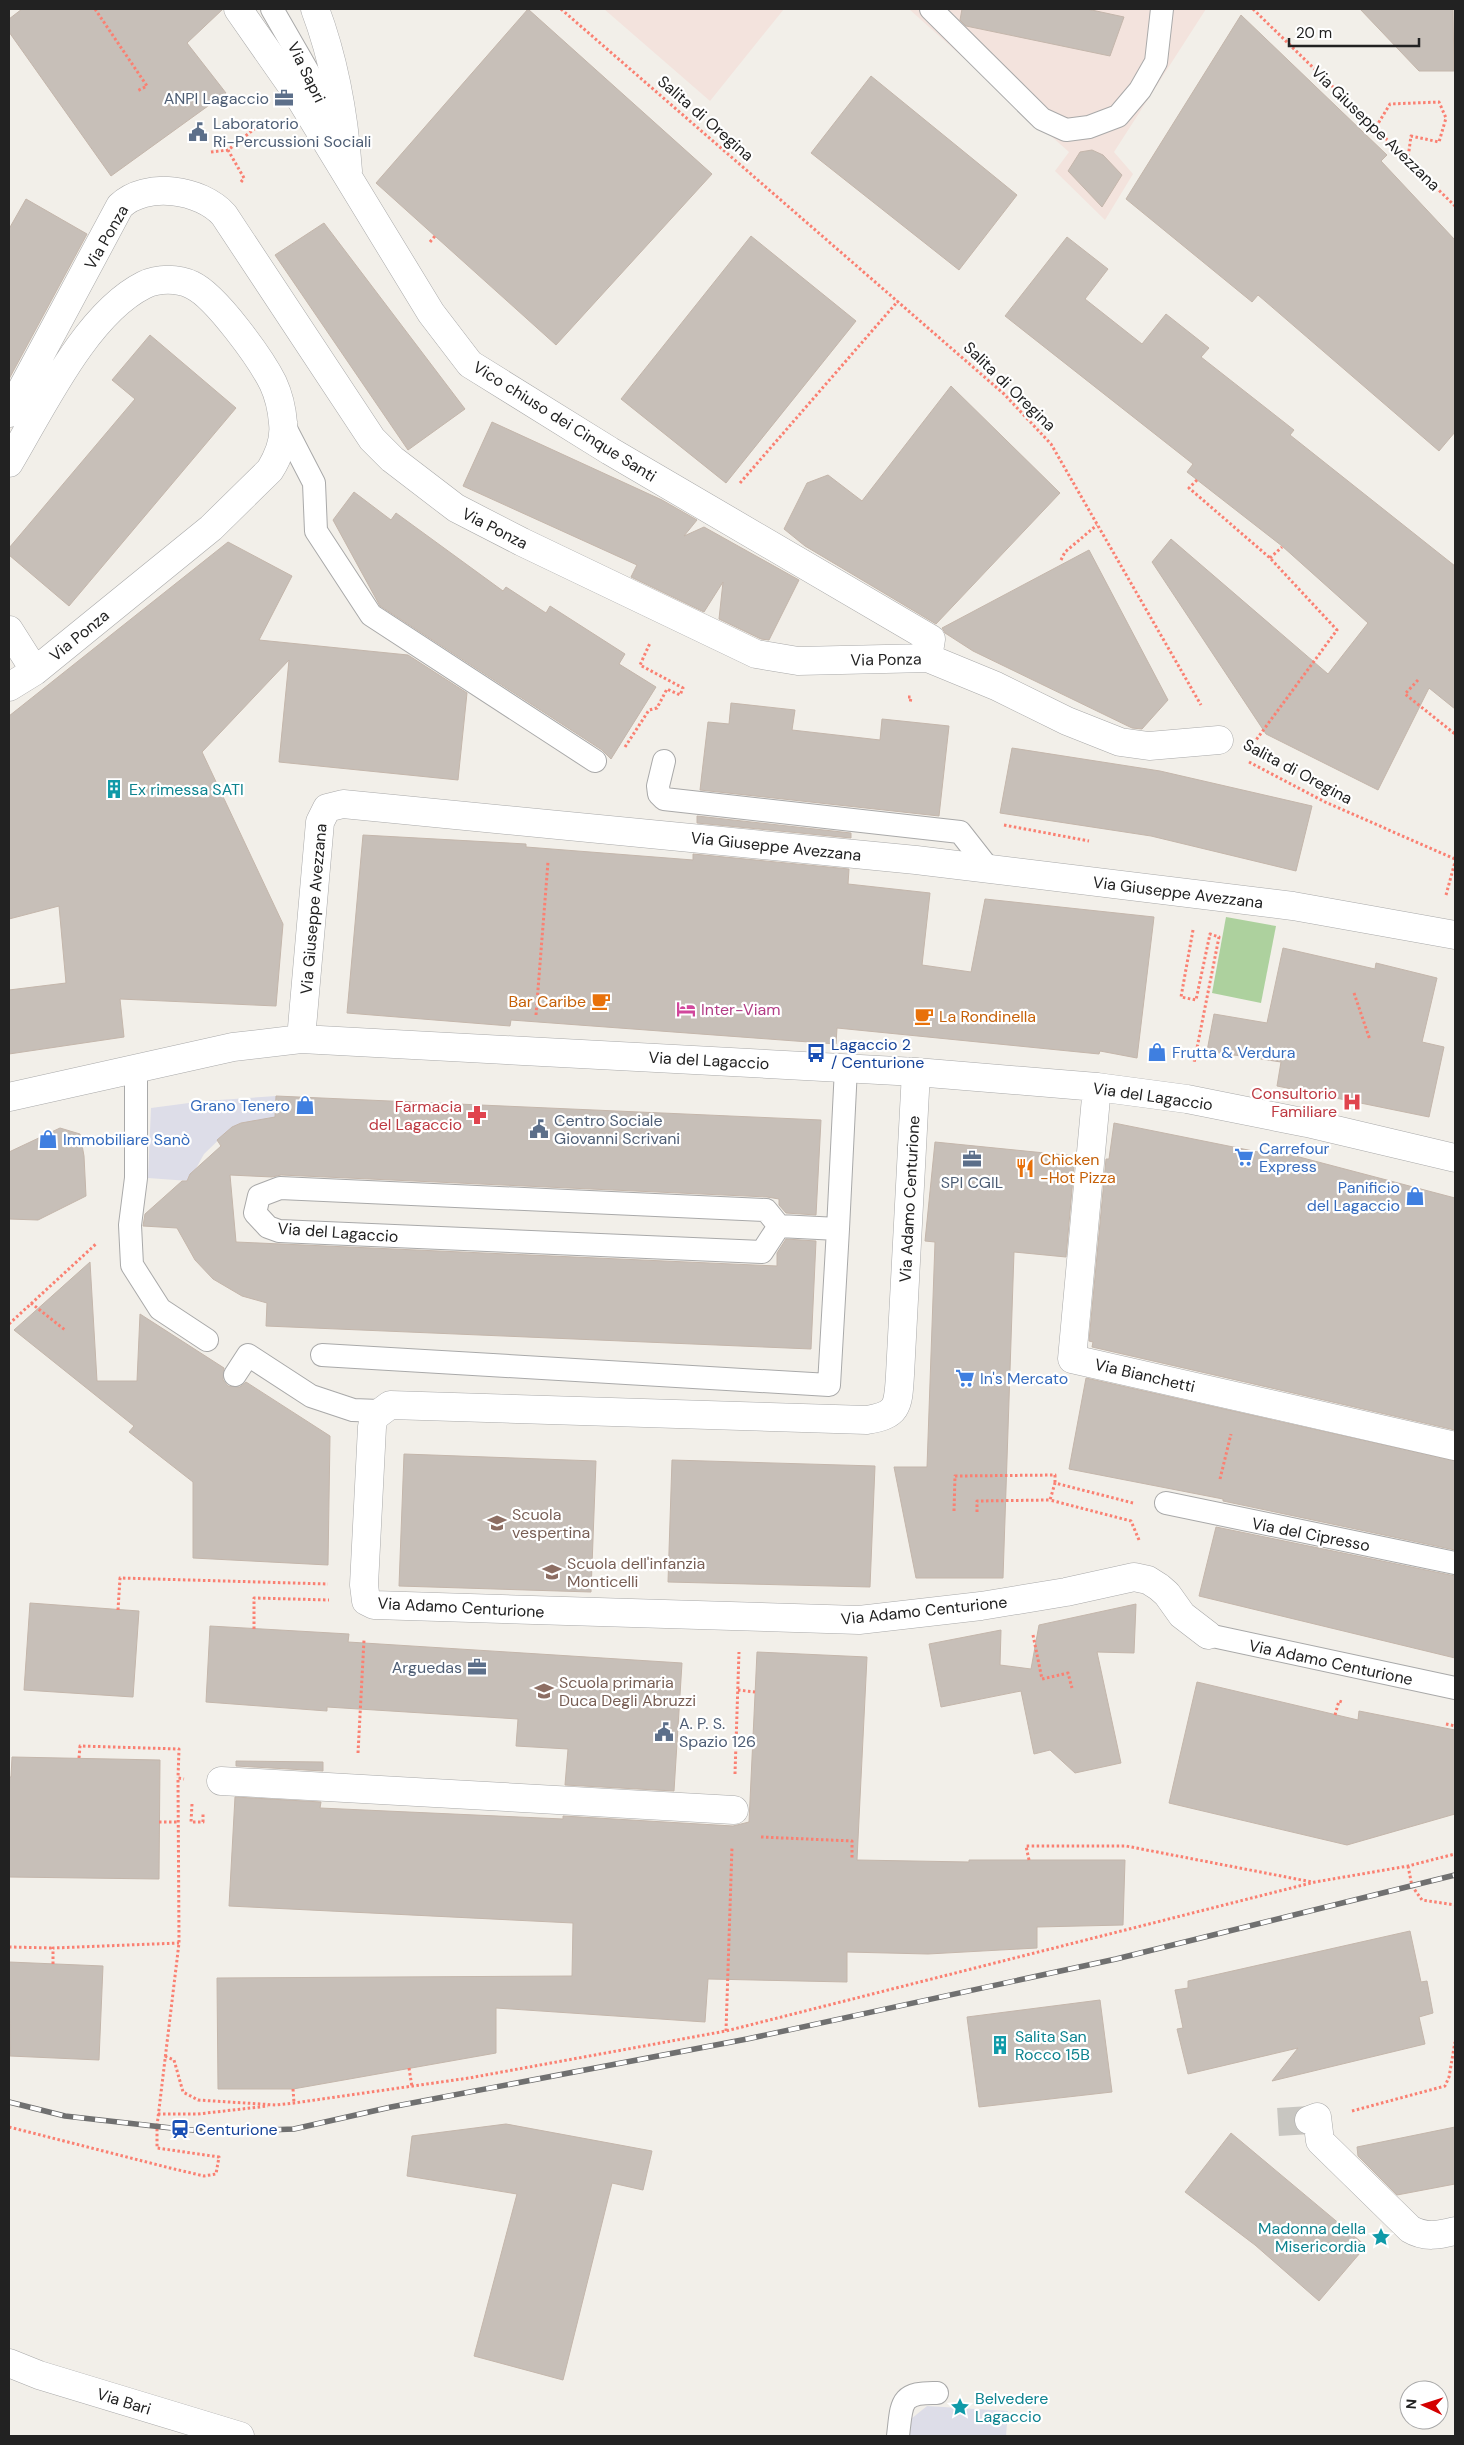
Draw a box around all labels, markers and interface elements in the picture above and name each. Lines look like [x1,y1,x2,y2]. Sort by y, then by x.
scale bar [1289,15,1419,47]
text: 20 m [1296,23,1332,43]
street label: Via Sapri [283,38,330,106]
street label: Via Giuseppe Avezzana [1307,61,1445,195]
street label: Salita di Oregina [653,71,758,166]
office icon: ANPI Lagaccio [273,87,295,109]
place label: ANPI Lagaccio [164,88,269,109]
place label: Laboratorio Ri-Percussioni Sociali [213,113,371,152]
public building icon: Laboratorio Ri-Percussioni Sociali [187,121,209,143]
street label: Via Ponza [80,201,133,273]
street label: Salita di Oregina [959,337,1060,436]
street label: Vico chiuso dei Cinque Santi [469,356,660,487]
street label: Via Ponza [458,503,531,554]
street label: Via Ponza [45,605,114,666]
street label: Via Ponza [850,648,922,671]
street label: Salita di Oregina [1240,734,1356,809]
building icon: Ex rimessa SATI [103,778,125,800]
place label: Ex rimessa SATI [129,779,244,800]
street label: Via Giuseppe Avezzana [296,823,331,995]
street label: Via Giuseppe Avezzana [690,827,862,866]
street label: Via Giuseppe Avezzana [1092,872,1264,913]
cafe icon: Bar Caribe [590,990,612,1012]
place label: Bar Caribe [508,991,586,1012]
hotel icon: Inter-Viam [675,998,697,1020]
place label: Inter-Viam [701,999,781,1020]
cafe icon: La Rondinella [913,1005,935,1027]
place label: La Rondinella [939,1006,1036,1027]
place label: Lagaccio 2 / Centurione [831,1034,924,1073]
shop icon: Frutta & Verdura [1146,1041,1168,1063]
bus stop icon: Lagaccio 2 / Centurione [805,1042,827,1064]
place label: Frutta & Verdura [1172,1042,1295,1063]
street label: Via del Lagaccio [648,1047,770,1074]
street label: Via del Lagaccio [1092,1078,1214,1115]
place label: Consultorio Familiare [1251,1083,1337,1122]
hospital icon: Consultorio Familiare [1341,1091,1363,1113]
shop icon: Grano Tenero [294,1094,316,1116]
place label: Grano Tenero [190,1095,290,1116]
place label: Farmacia del Lagaccio [369,1096,462,1135]
pharmacy icon: Farmacia del Lagaccio [466,1104,488,1126]
place label: Centro Sociale Giovanni Scrivani [554,1110,680,1149]
street label: Via Adamo Centurione [895,1115,924,1283]
public building icon: Centro Sociale Giovanni Scrivani [528,1118,550,1140]
shop icon: Immobiliare Sanò [37,1128,59,1150]
place label: Immobiliare Sanò [63,1129,190,1150]
place label: Carrefour Express [1259,1138,1330,1177]
supermarket icon: Carrefour Express [1233,1146,1255,1168]
office icon: SPI CGIL [961,1148,983,1170]
place label: Chicken -Hot Pizza [1040,1149,1116,1188]
restaurant icon: Chicken -Hot Pizza [1014,1157,1036,1179]
place label: SPI CGIL [941,1172,1003,1193]
place label: Panificio del Lagaccio [1307,1177,1400,1216]
shop icon: Panificio del Lagaccio [1404,1185,1426,1207]
street label: Via del Lagaccio [277,1218,399,1247]
street label: Via Bianchetti [1093,1354,1197,1397]
supermarket icon: In's Mercato [954,1367,976,1389]
place label: In's Mercato [980,1368,1068,1389]
place label: Scuola vespertina [512,1504,590,1543]
school or university icon: Scuola vespertina [486,1512,508,1534]
street label: Via del Cipresso [1250,1513,1372,1556]
place label: Scuola dell'infanzia Monticelli [567,1553,705,1592]
school or university icon: Scuola dell'infanzia Monticelli [541,1561,563,1583]
street label: Via Adamo Centurione [840,1591,1008,1630]
street label: Via Adamo Centurione [377,1593,545,1622]
street label: Via Adamo Centurione [1247,1635,1415,1690]
office icon: Arguedas [466,1656,488,1678]
place label: Arguedas [392,1657,462,1678]
place label: Scuola primaria Duca Degli Abruzzi [559,1672,696,1711]
school or university icon: Scuola primaria Duca Degli Abruzzi [533,1680,555,1702]
place label: A. P. S. Spazio 126 [679,1713,756,1752]
public building icon: A. P. S. Spazio 126 [653,1721,675,1743]
place label: Salita San Rocco 15B [1015,2026,1090,2065]
building icon: Salita San Rocco 15B [989,2034,1011,2056]
station icon: Centurione [169,2118,191,2140]
place label: Centurione [195,2119,278,2140]
place label: Madonna della Misericordia [1258,2218,1366,2257]
place icon: Madonna della Misericordia [1370,2226,1392,2248]
north arrow [1399,2380,1449,2430]
street label: Via Bari [94,2383,154,2420]
place label: Belvedere Lagaccio [975,2388,1048,2427]
place icon: Belvedere Lagaccio [949,2396,971,2418]
text: N [1402,2398,1420,2410]

